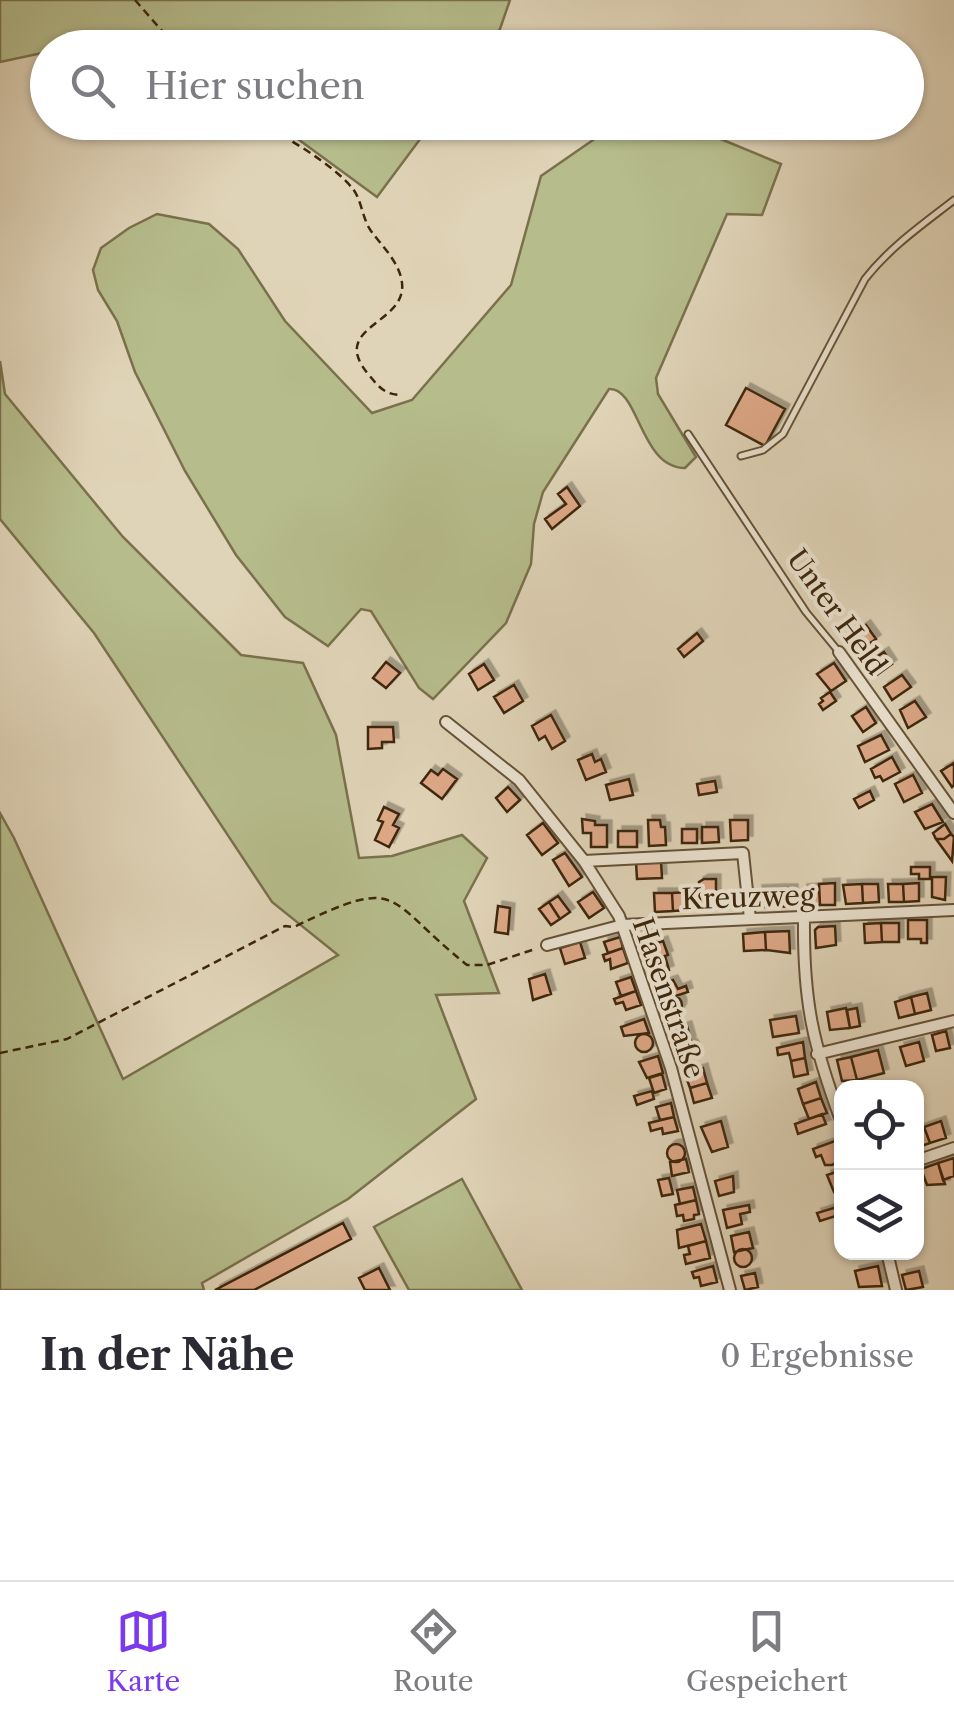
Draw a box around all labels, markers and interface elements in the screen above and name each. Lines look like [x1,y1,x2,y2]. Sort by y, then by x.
search box [30,30,924,140]
icon: search [65,58,120,113]
text: Hier suchen [145,62,365,109]
street label: Unter Held [780,543,894,681]
street label: Kreuzweg [681,878,816,916]
street label: Hasenstraße [626,913,712,1083]
map controls [834,1080,924,1260]
button: locate [834,1080,924,1170]
button: layers [834,1170,924,1260]
text: In der Nähe [40,1329,294,1381]
text: 0 Ergebnisse [720,1336,914,1375]
tab: Karte [106,1604,180,1698]
tab: Route [393,1604,473,1698]
tab: Gespeichert [686,1604,848,1698]

